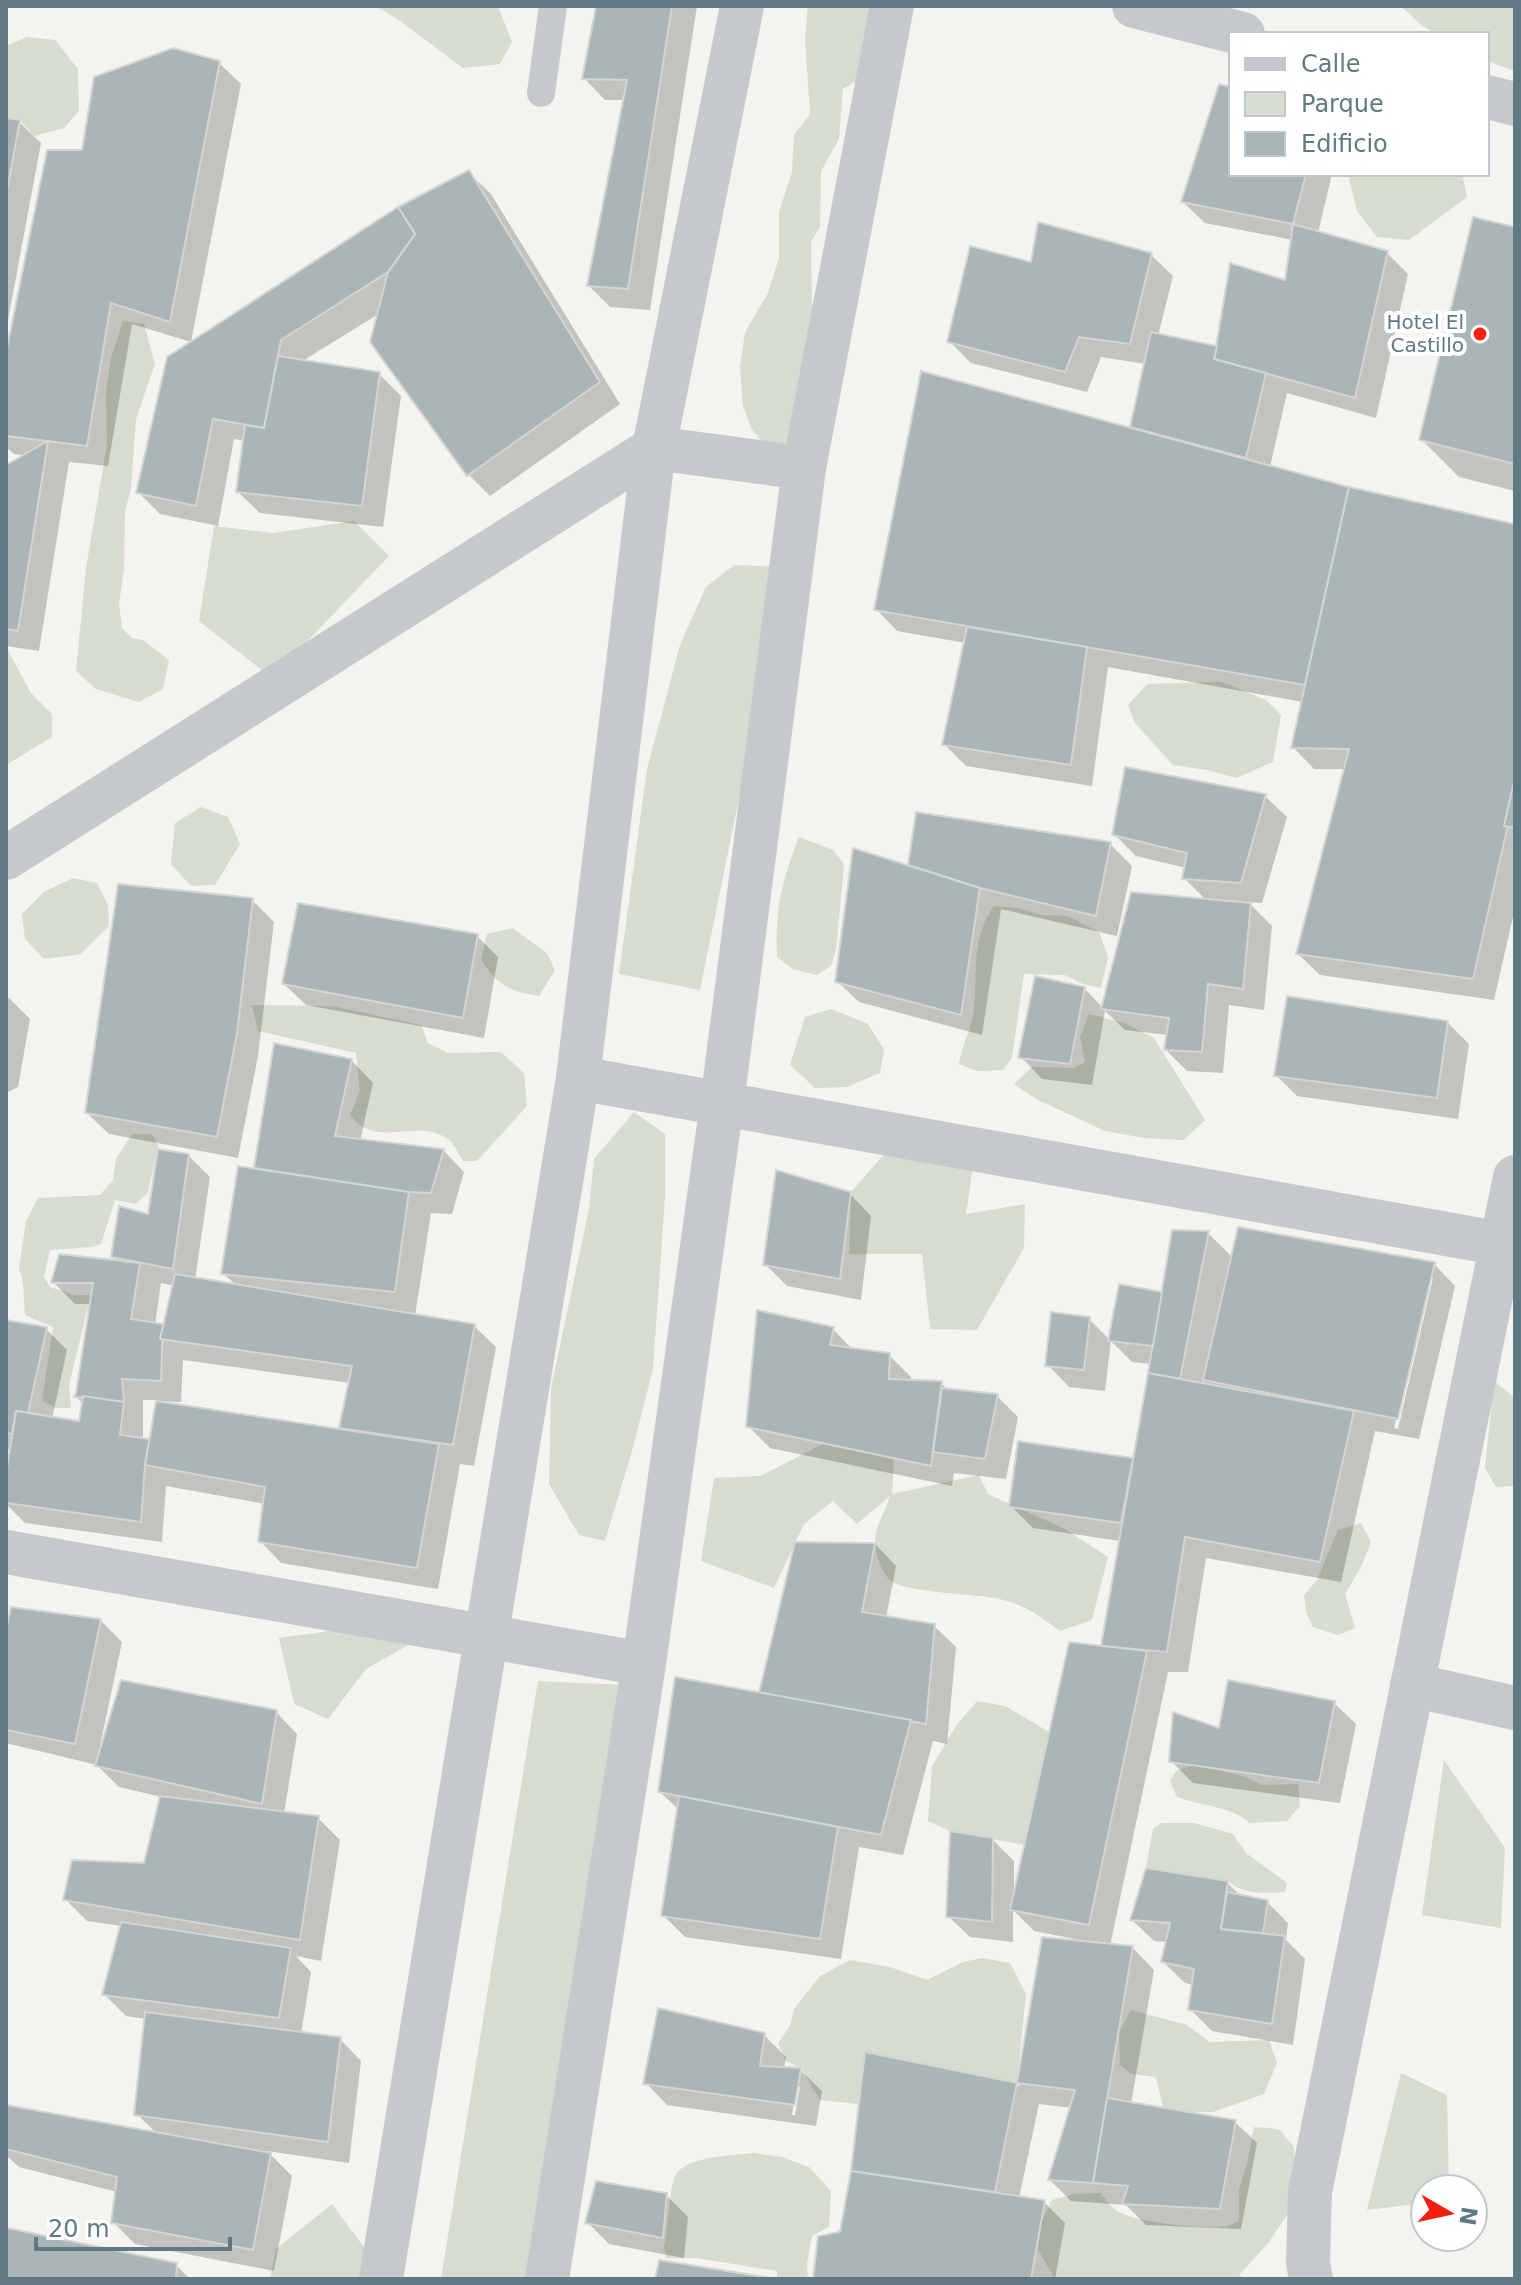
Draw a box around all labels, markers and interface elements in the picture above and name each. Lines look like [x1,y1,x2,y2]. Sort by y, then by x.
legend [1229,32,1489,176]
text: Calle [1301,50,1361,78]
text: Parque [1301,90,1384,118]
text: Edificio [1301,130,1388,158]
place label: Hotel El Castillo [1386,310,1464,357]
marker: Hotel El Castillo [1471,325,1489,343]
north arrow [1409,2173,1489,2253]
scale bar [36,2201,230,2251]
text: N [1454,2205,1482,2227]
text: 20 m [48,2215,110,2243]

